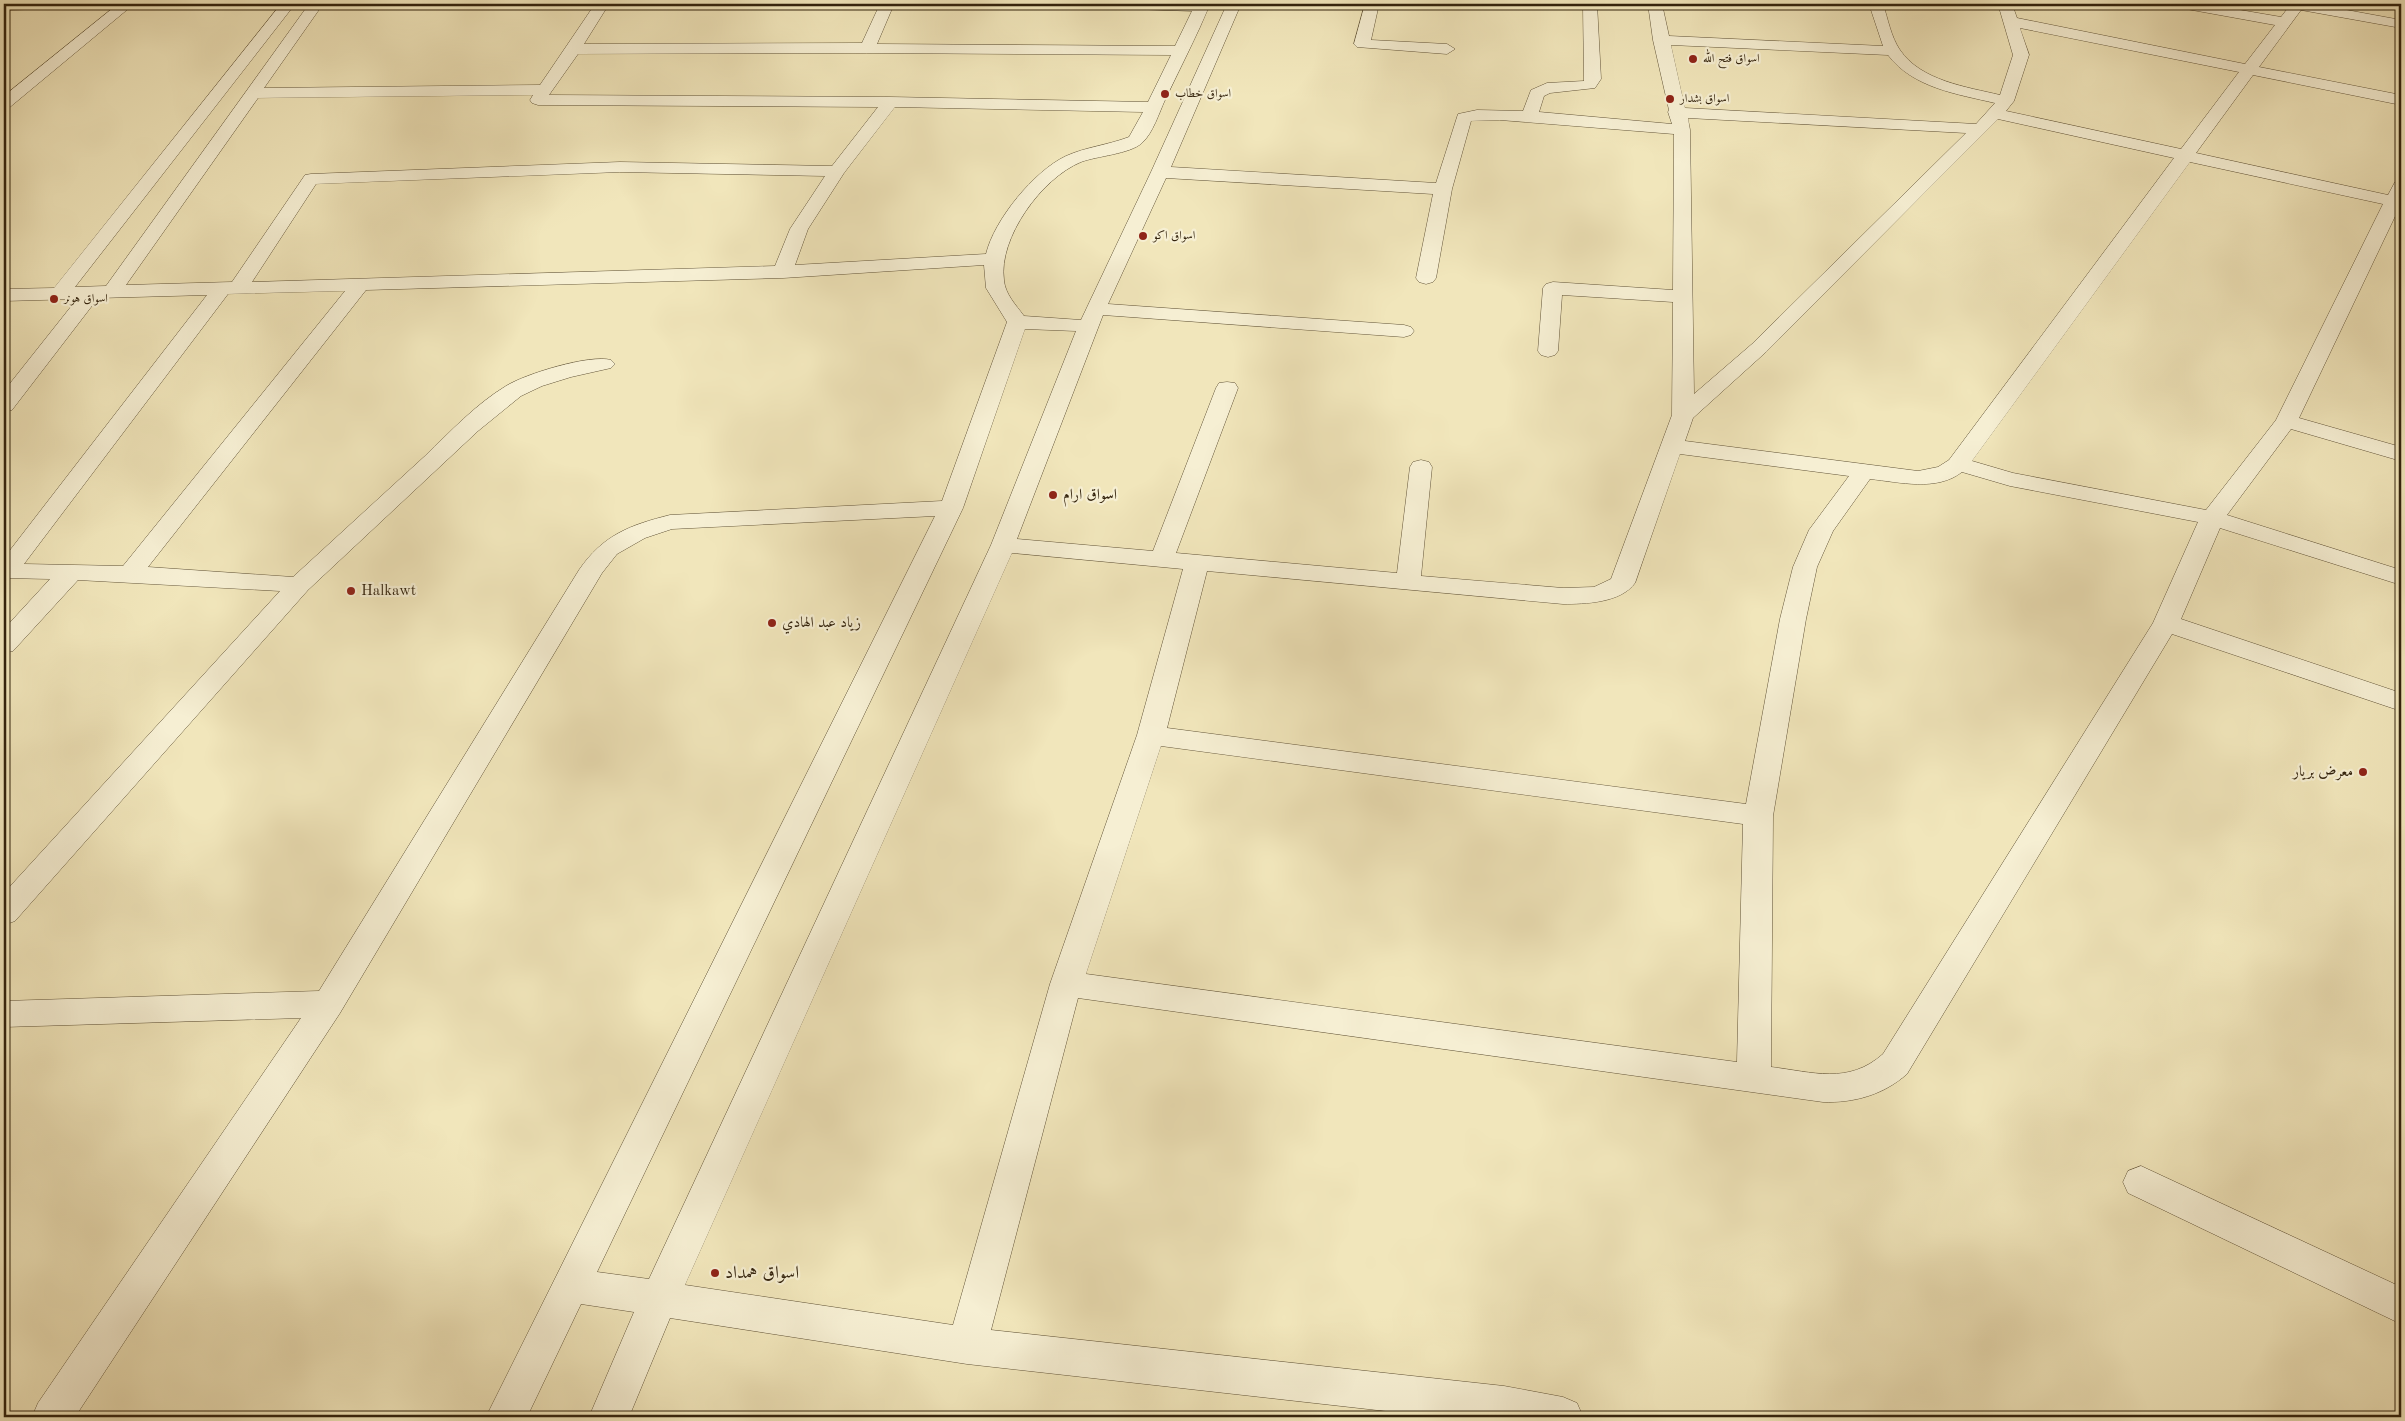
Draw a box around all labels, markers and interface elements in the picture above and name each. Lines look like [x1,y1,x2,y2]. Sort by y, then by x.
place label: اسواق فتح الله [1703,48,1760,69]
marker: اسواق فتح الله [1687,53,1699,65]
marker: اسواق خطاب [1159,88,1171,100]
place label: اسواق خطاب [1175,88,1231,101]
marker: اسواق بشدار [1664,93,1676,105]
place label: اسواق بشدار [1679,93,1730,106]
place label: اسواق اكو [1152,229,1196,243]
marker: اسواق اكو [1137,230,1149,242]
marker: اسواق هونر [48,293,60,305]
place label: اسواق هونر [62,293,108,306]
place label: اسواق ارام [1063,488,1117,507]
marker: اسواق ارام [1047,489,1059,501]
place label: Halkawt [361,584,416,599]
marker: Halkawt [345,585,357,597]
place label: زياد عبد الهادي [782,616,861,634]
marker: زياد عبد الهادي [766,617,778,629]
place label: معرض بريار [2291,765,2353,781]
marker: معرض بريار [2357,766,2369,778]
place label: اسواق همداد [725,1264,799,1283]
marker: اسواق همداد [709,1267,721,1279]

